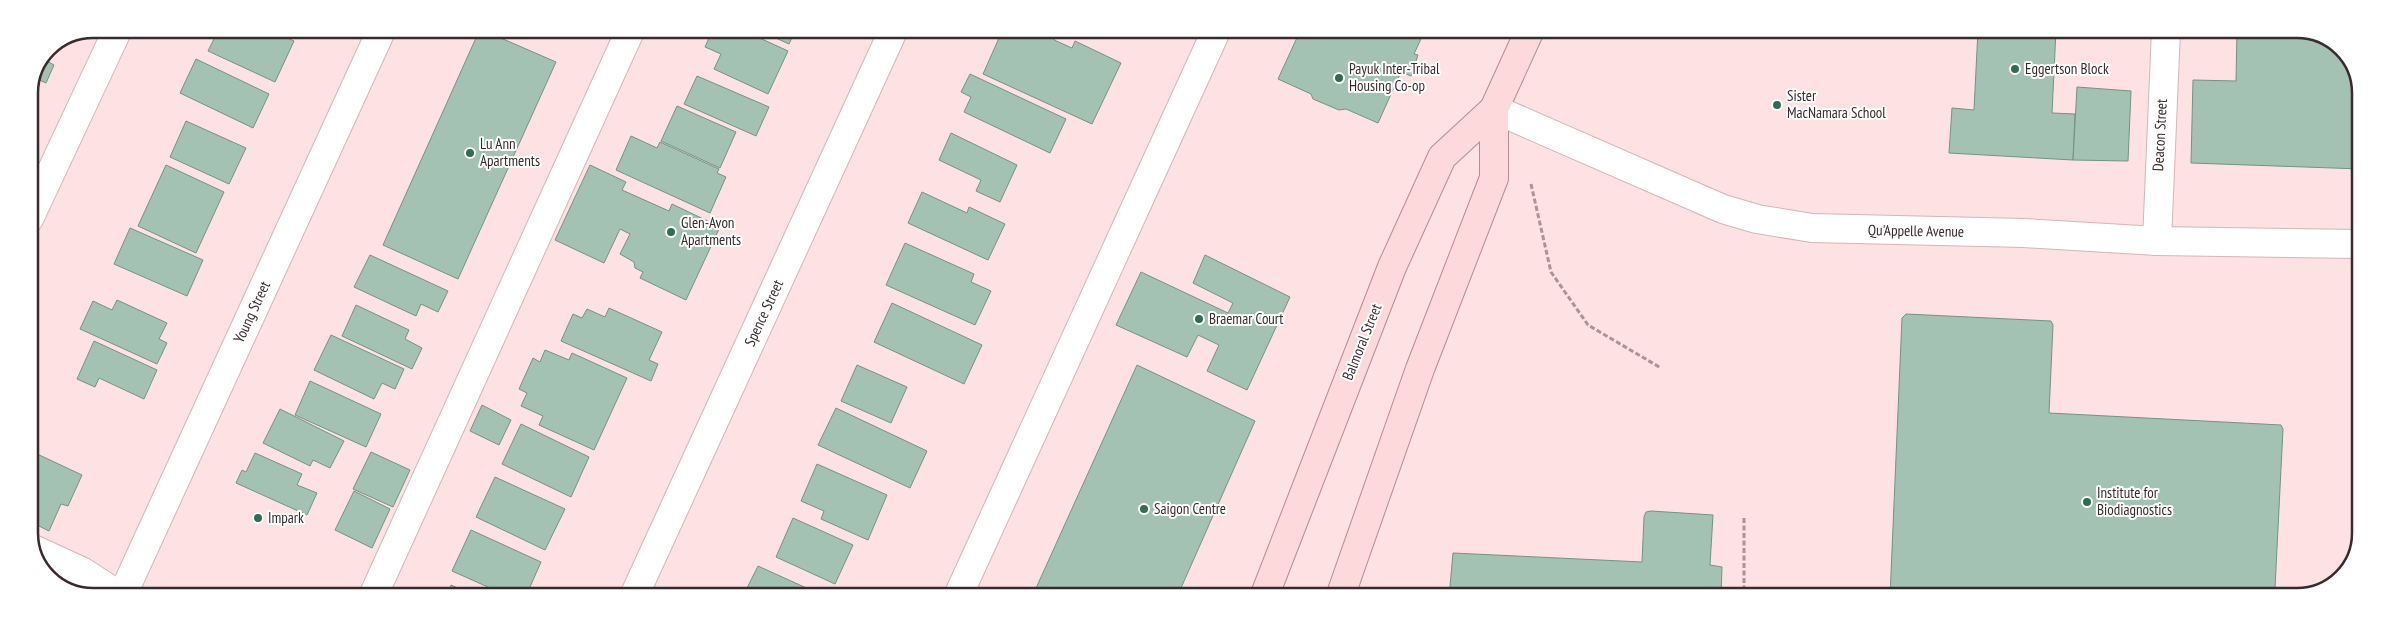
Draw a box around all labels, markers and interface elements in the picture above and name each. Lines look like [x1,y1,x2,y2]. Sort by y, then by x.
place label: Payuk Inter-Tribal Housing Co-op [1349,59,1440,95]
place label: Eggertson Block [2025,59,2109,78]
marker: Eggertson Block [2009,63,2021,75]
marker: Payuk Inter-Tribal Housing Co-op [1333,72,1345,84]
place label: Sister MacNamara School [1787,86,1886,122]
street label: Deacon Street [2148,98,2171,172]
marker: Sister MacNamara School [1771,99,1783,111]
place label: Lu Ann Apartments [480,134,540,170]
marker: Lu Ann Apartments [464,147,476,159]
place label: Glen-Avon Apartments [681,213,741,249]
street label: Qu'Appelle Avenue [1868,220,1964,241]
marker: Glen-Avon Apartments [665,226,677,238]
street label: Spence Street [740,276,787,349]
street label: Young Street [229,278,274,346]
street label: Balmoral Street [1338,301,1385,383]
place label: Braemar Court [1209,309,1283,328]
marker: Braemar Court [1193,313,1205,325]
place label: Institute for Biodiagnostics [2097,483,2172,519]
marker: Institute for Biodiagnostics [2081,496,2093,508]
place label: Saigon Centre [1154,499,1226,518]
marker: Saigon Centre [1138,503,1150,515]
place label: Impark [268,508,304,527]
marker: Impark [252,512,264,524]

